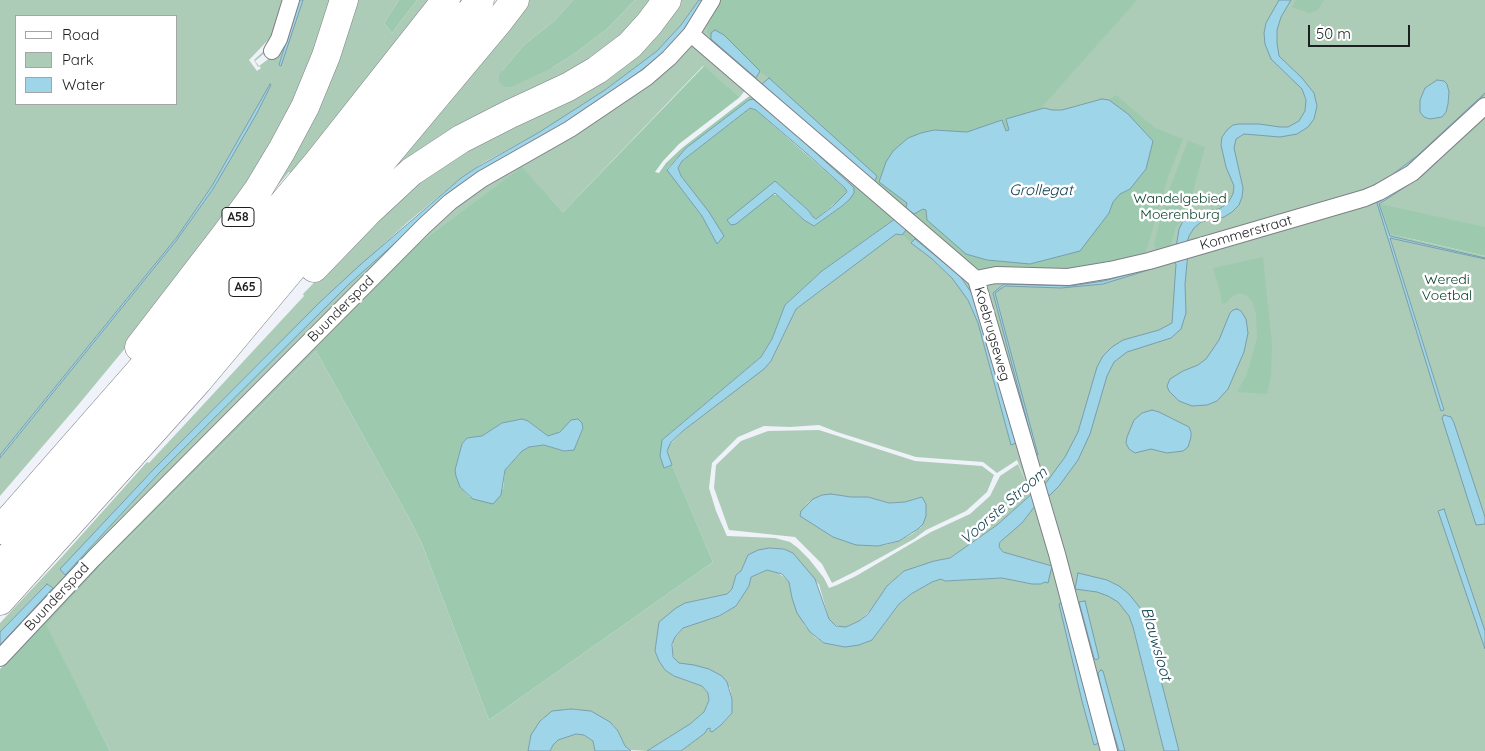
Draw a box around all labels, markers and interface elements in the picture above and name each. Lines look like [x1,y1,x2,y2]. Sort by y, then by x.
legend [15,15,178,105]
scale bar [1310,15,1412,47]
text: 50 m [1316,24,1351,43]
text: Road [62,25,99,44]
text: Park [62,50,94,69]
text: Water [62,75,105,94]
water label: Grollegat [1009,181,1073,199]
park label: Wandelgebied Moerenburg [1133,191,1227,223]
road number: A58 [222,208,254,226]
street label: Kommerstraat [1198,212,1294,254]
street label: Buunderspad [304,272,378,346]
park label: Weredi Voetbal [1422,272,1472,304]
road number: A65 [229,278,261,296]
street label: Koebrugseweg [971,285,1013,383]
water label: Voorste Stroom [957,463,1051,549]
street label: Buunderspad [21,559,93,635]
water label: Blauwsloot [1137,605,1175,683]

